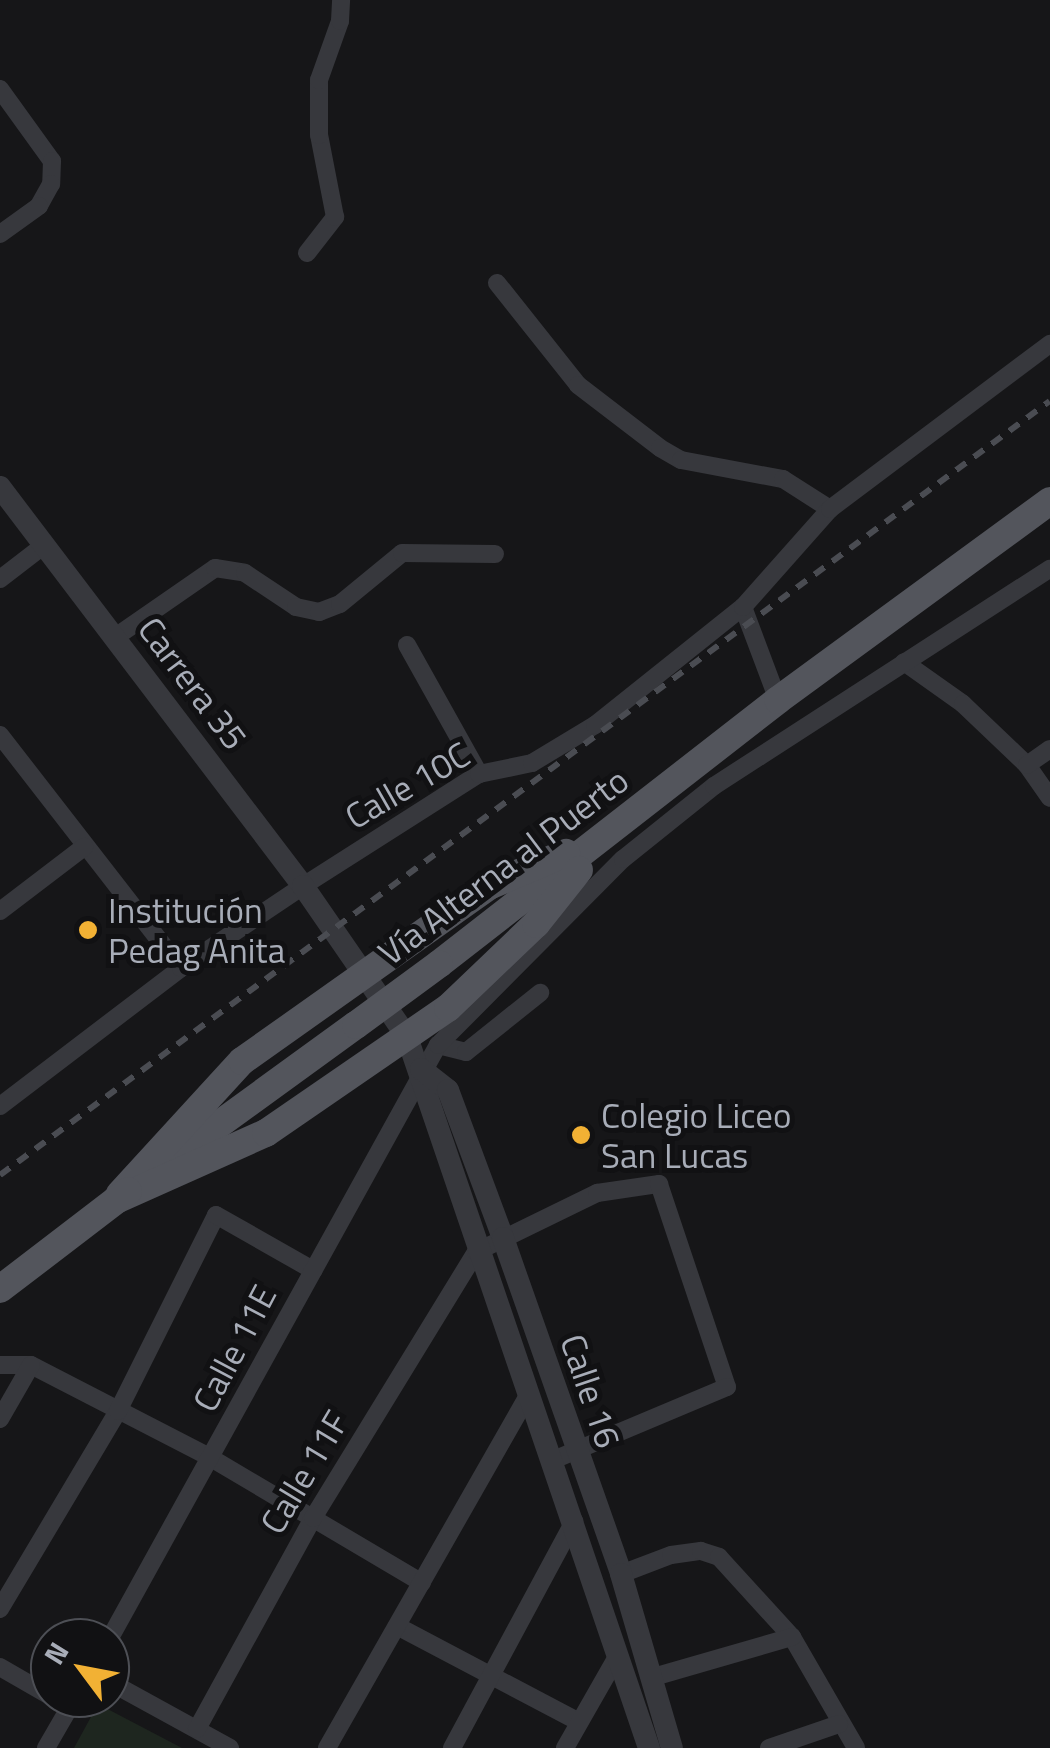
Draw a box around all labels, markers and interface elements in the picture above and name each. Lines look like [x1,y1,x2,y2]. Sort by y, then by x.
street label: Carrera 35 [130,609,256,757]
street label: Calle 10C [337,733,477,837]
street label: Vía Alterna al Puerto [370,758,636,974]
place label: Institución Pedag Anita [108,889,285,971]
marker: Institución Pedag Anita [77,919,99,941]
place label: Colegio Liceo San Lucas [601,1094,791,1176]
marker: Colegio Liceo San Lucas [570,1124,592,1146]
street label: Calle 11E [183,1278,285,1418]
street label: Calle 16 [552,1329,630,1453]
street label: Calle 11F [251,1403,357,1541]
north arrow [30,1618,130,1718]
text: N [32,1633,79,1673]

